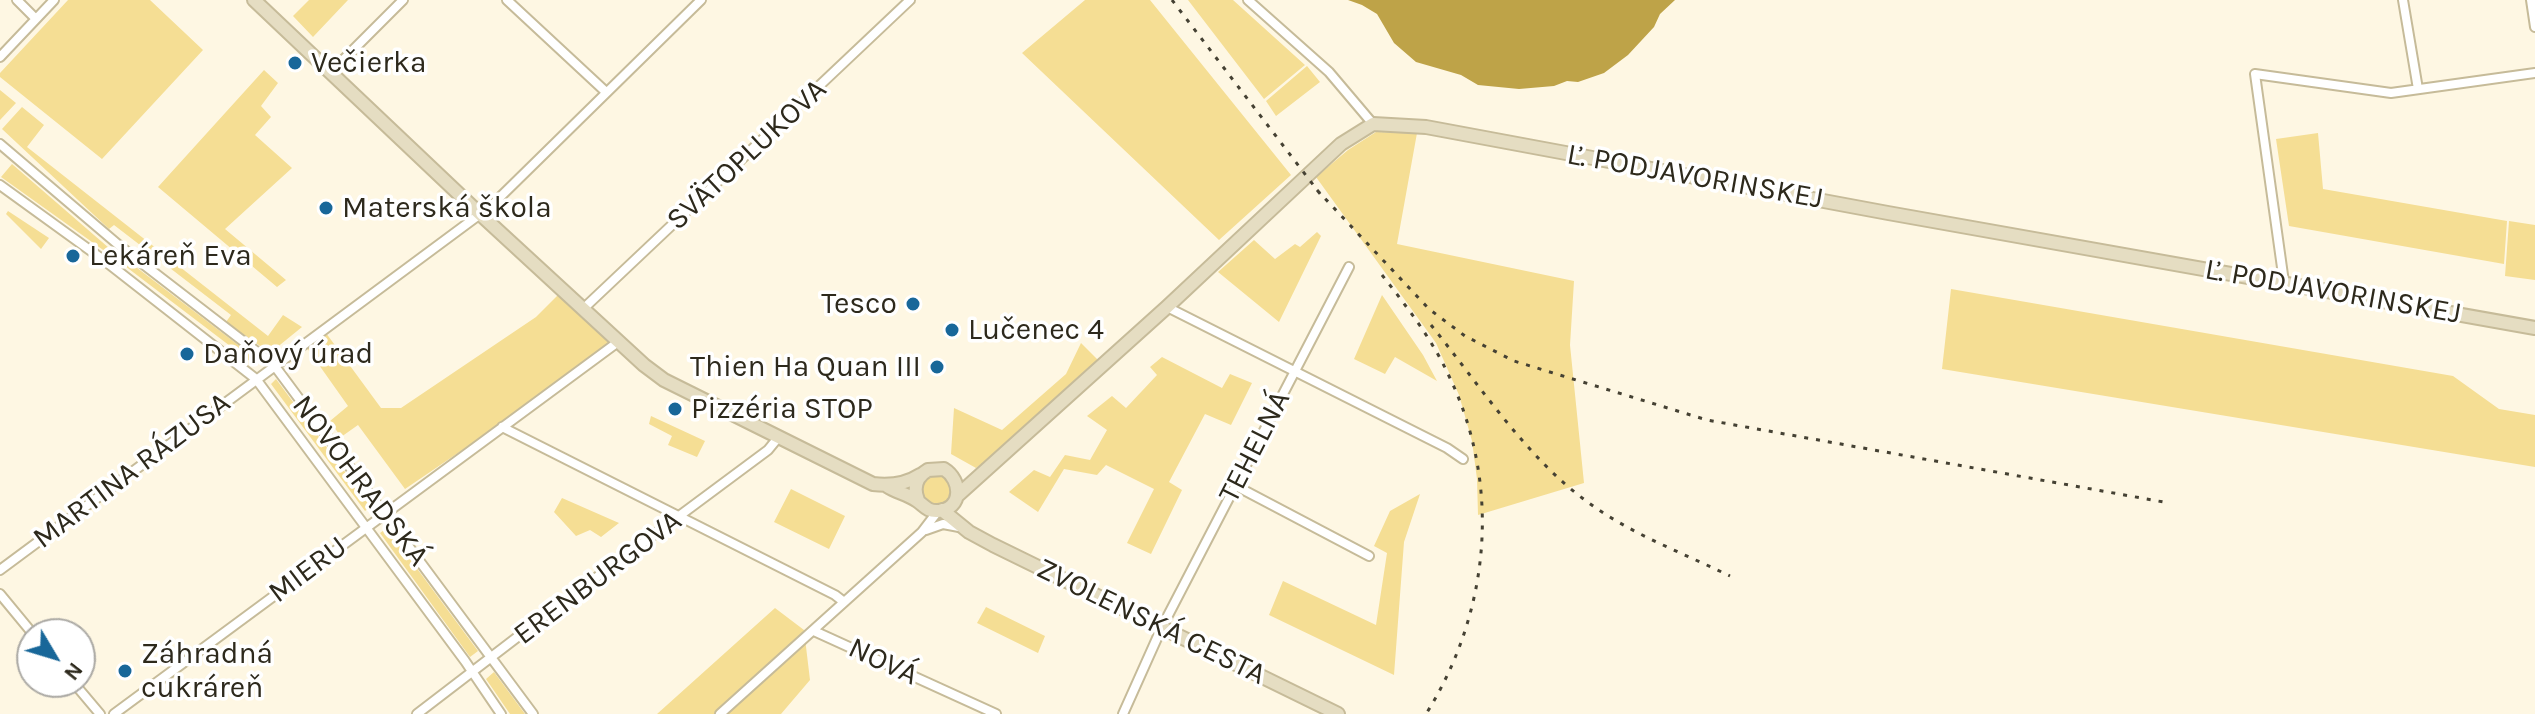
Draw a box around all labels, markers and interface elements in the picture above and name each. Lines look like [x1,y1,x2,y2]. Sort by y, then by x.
place label: Večierka [311,45,426,81]
marker: Večierka [286,54,304,72]
street label: SVÄTOPLUKOVA [660,72,834,238]
street label: Ľ. PODJAVORINSKEJ [1564,137,1826,217]
place label: Materská škola [342,190,552,226]
marker: Materská škola [317,199,335,217]
place label: Lekáreň Eva [89,238,252,274]
marker: Lekáreň Eva [64,247,82,265]
street label: Ľ. PODJAVORINSKEJ [2202,252,2464,332]
place label: Tesco [821,286,897,322]
marker: Tesco [904,295,922,313]
place label: Lučenec 4 [968,312,1104,348]
marker: Lučenec 4 [943,321,961,339]
place label: Daňový úrad [203,336,373,372]
marker: Daňový úrad [178,345,196,363]
place label: Thien Ha Quan III [690,349,921,385]
marker: Thien Ha Quan III [928,358,946,376]
street label: MARTINA RÁZUSA [26,385,238,557]
street label: TEHELNÁ [1212,385,1298,509]
street label: NOVOHRADSKÁ [284,388,436,574]
place label: Pizzéria STOP [691,391,873,427]
marker: Pizzéria STOP [666,400,684,418]
street label: ERENBURGOVA [507,503,689,653]
street label: MIERU [262,529,354,611]
street label: ZVOLENSKÁ CESTA [1031,551,1271,693]
north arrow [16,618,96,698]
street label: NOVÁ [842,630,924,694]
place label: Záhradná cukráreň [141,636,273,706]
text: N [58,657,88,686]
marker: Záhradná cukráreň [116,662,134,680]

